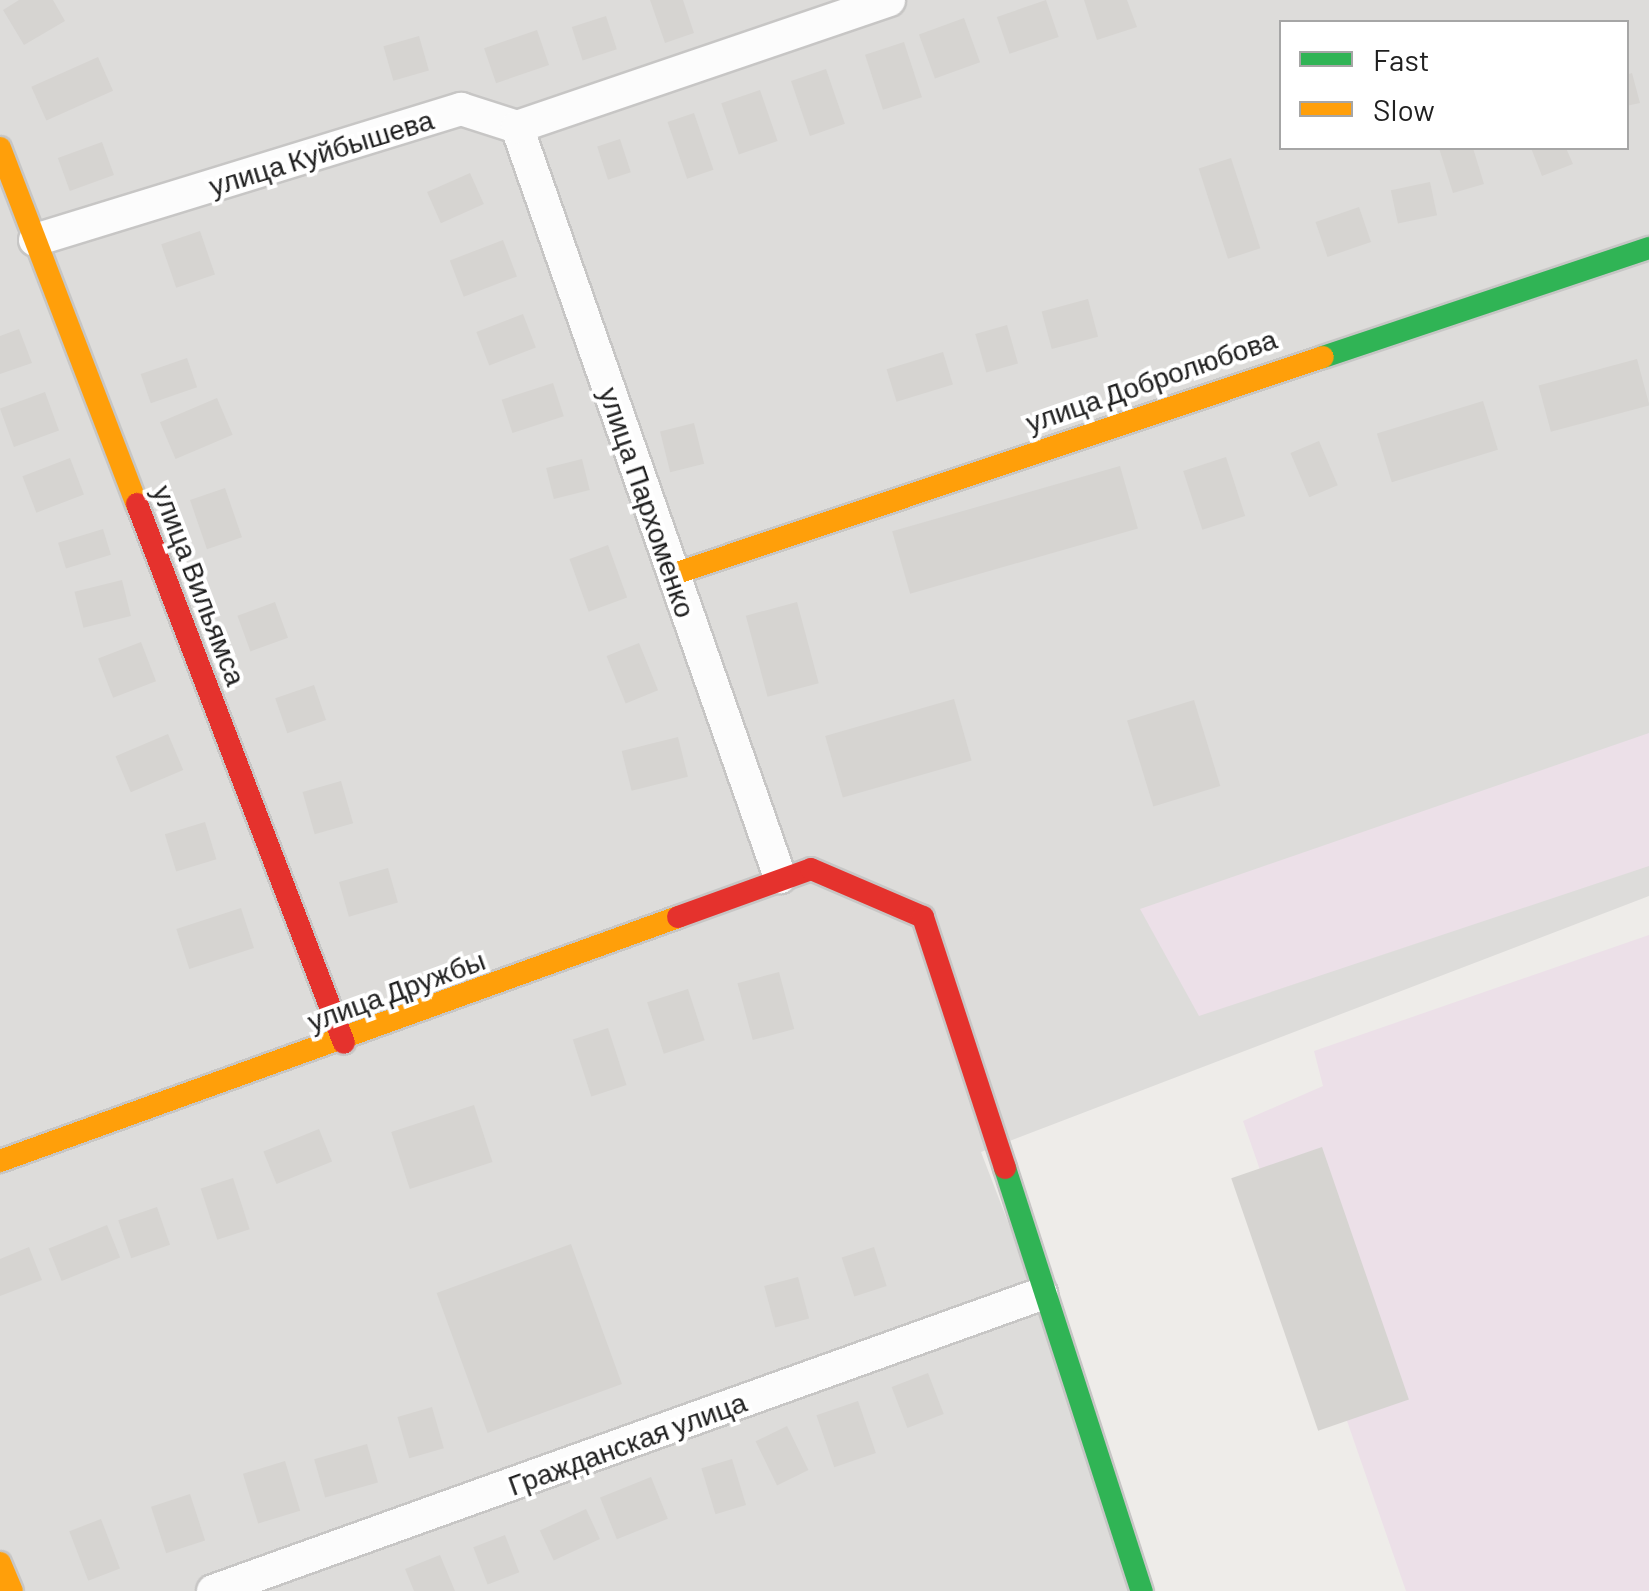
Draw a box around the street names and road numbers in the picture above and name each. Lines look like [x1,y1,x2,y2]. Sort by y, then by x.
street label: улица Куйбышева [205,102,437,202]
street label: улица Добролюбова [1021,321,1281,439]
street label: улица Пархоменко [593,382,703,622]
street label: улица Вильямса [146,480,254,690]
street label: улица Дружбы [303,942,489,1038]
street label: Гражданская улица [503,1384,751,1502]

